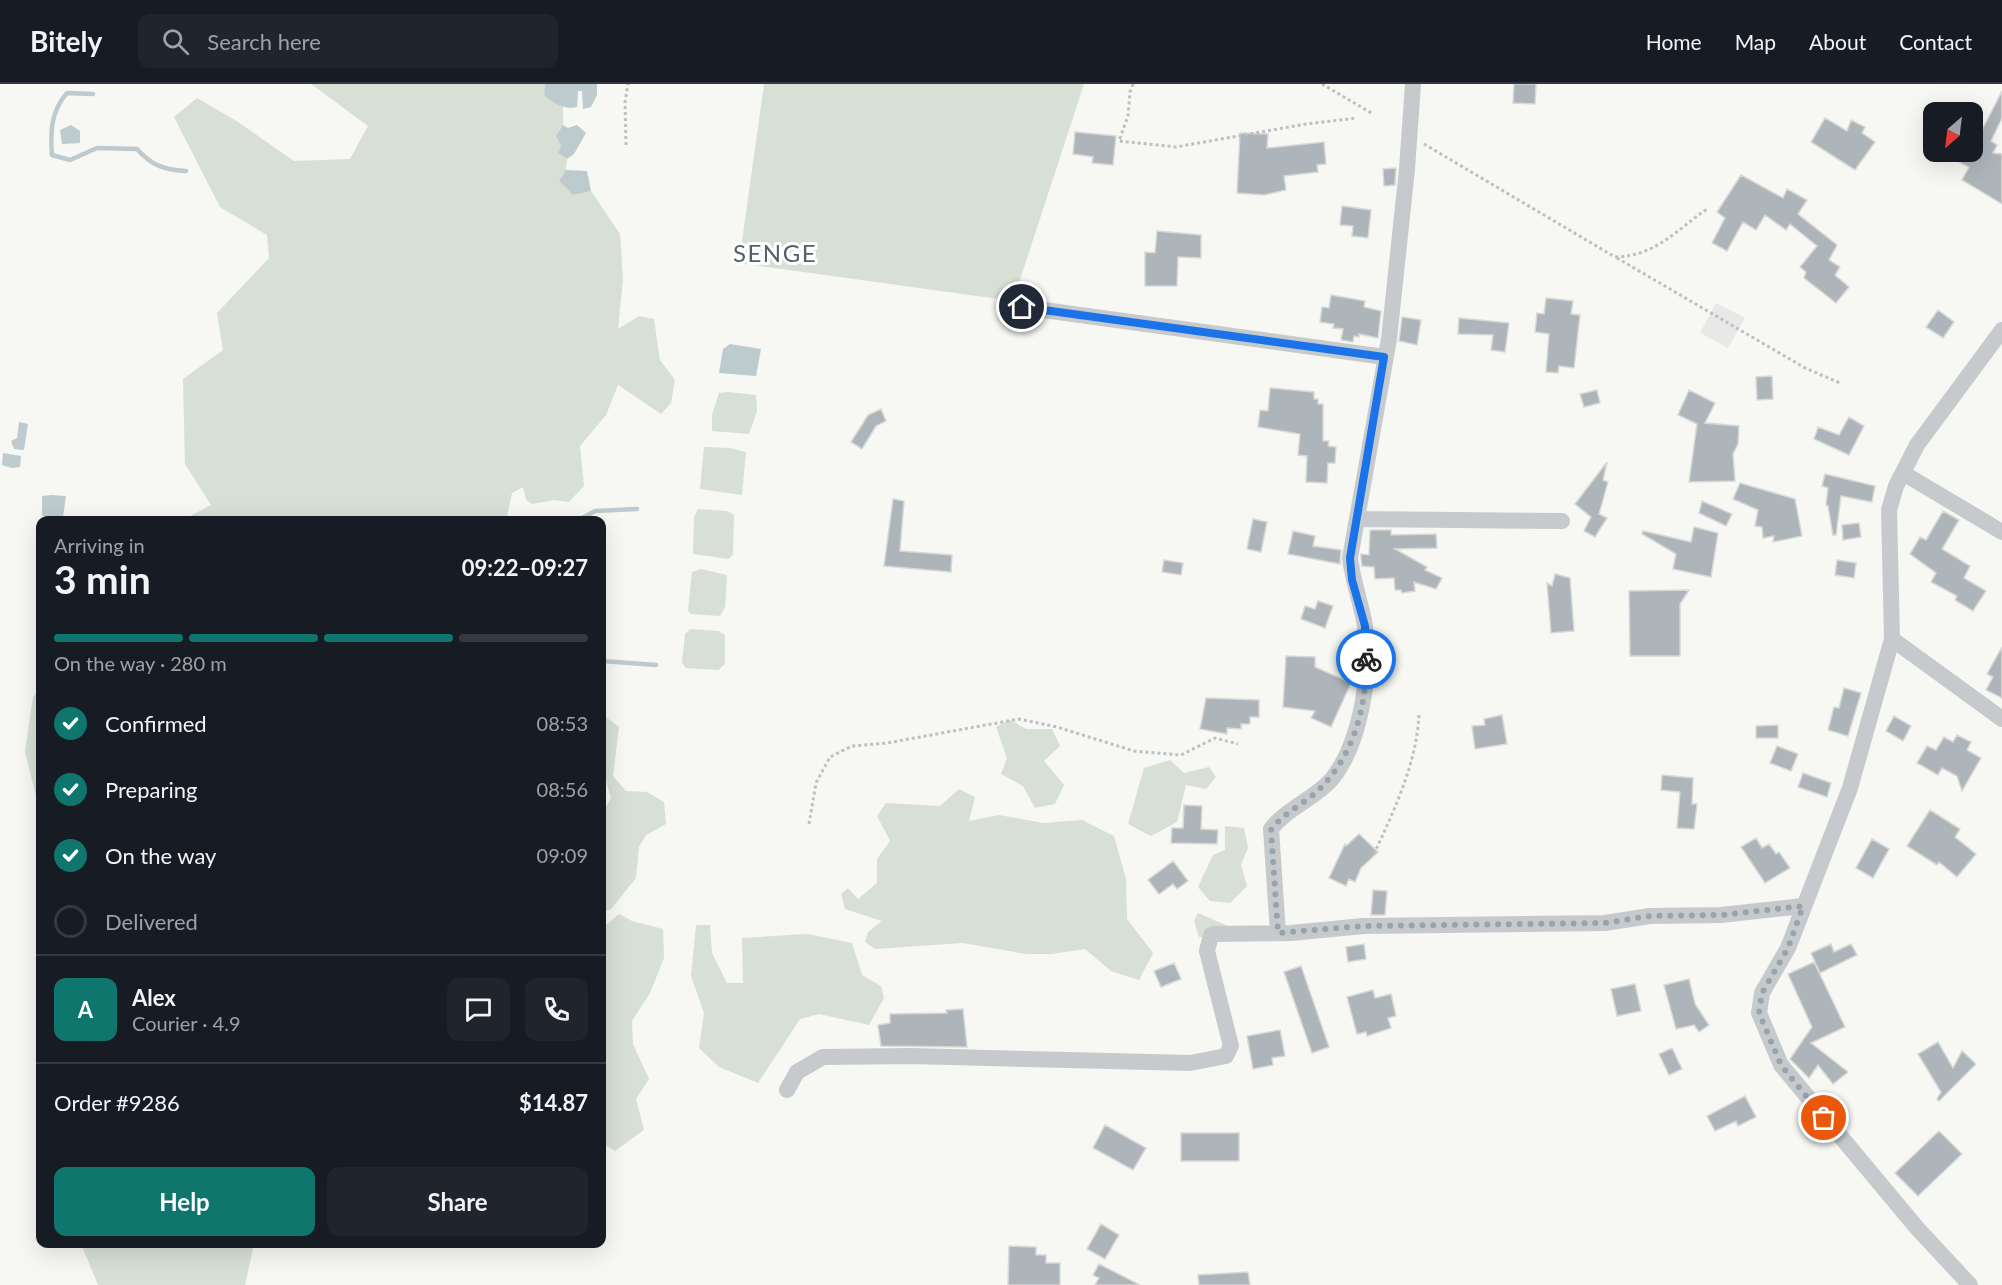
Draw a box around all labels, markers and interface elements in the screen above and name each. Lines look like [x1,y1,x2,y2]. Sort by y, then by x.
search box [138,14,558,68]
text: Bitely [30,24,102,58]
icon: search [159,25,192,58]
text: Search here [207,28,321,55]
text: Home [1646,29,1702,54]
text: Map [1735,29,1776,54]
text: About [1809,29,1866,54]
text: Contact [1899,29,1972,54]
north arrow [1923,102,1983,162]
map controls [1923,102,1983,162]
district label: SENGE [733,238,817,267]
pin [996,281,1047,332]
icon: home [1005,290,1038,323]
text: Arriving in [54,533,145,557]
text: 09:22–09:27 [462,554,588,581]
text: 3 min [54,556,151,602]
courier [1336,629,1396,689]
icon: bike [1350,643,1383,676]
text: On the way · 280 m [54,651,227,675]
icon: check [54,707,87,740]
text: Confirmed [105,710,207,737]
text: 08:53 [537,711,588,735]
icon: check [54,773,87,806]
text: Preparing [105,776,197,803]
text: 08:56 [537,777,588,801]
icon: check [54,839,87,872]
text: On the way [105,842,216,869]
text: 09:09 [537,843,588,867]
text: Delivered [105,908,198,935]
button: chat [447,978,510,1041]
button: phone [525,978,588,1041]
text: Alex [132,984,176,1011]
text: A [78,996,93,1023]
text: Courier · 4.9 [132,1011,241,1035]
text: Order #9286 [54,1089,180,1116]
text: $14.87 [519,1089,588,1116]
pin [1798,1092,1849,1143]
icon: bag [1807,1101,1840,1134]
button: Help [54,1167,315,1236]
button: Share [327,1167,588,1236]

